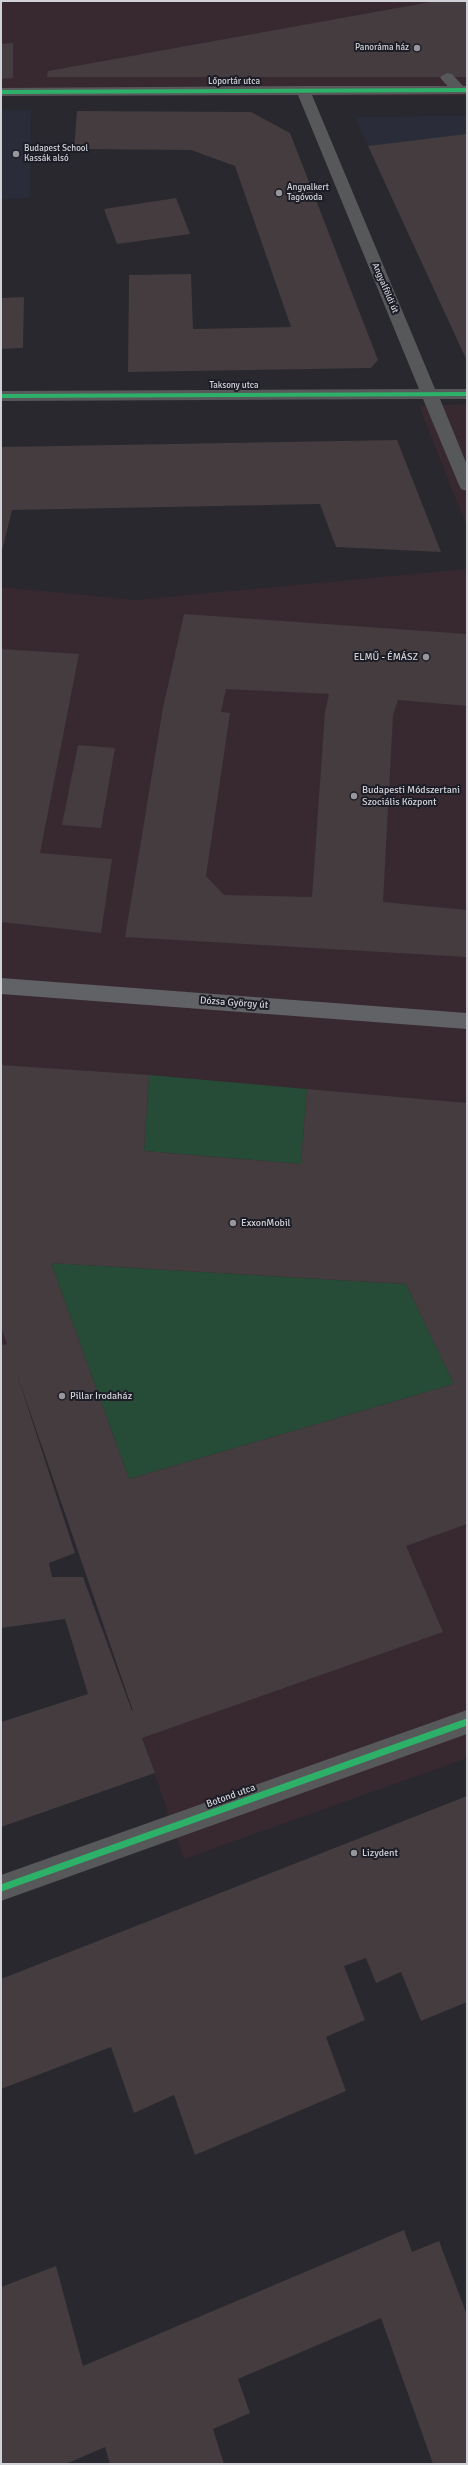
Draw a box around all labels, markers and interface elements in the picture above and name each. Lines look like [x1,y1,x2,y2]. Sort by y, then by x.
place label: Panoráma ház [355,43,409,53]
marker: Panoráma ház [412,43,422,53]
street label: Lőportár utca [208,77,260,87]
place label: Budapest School Kassák alsó [24,144,88,165]
marker: Budapest School Kassák alsó [11,149,21,159]
place label: Angyalkert Tagóvoda [287,183,329,204]
marker: Angyalkert Tagóvoda [274,188,284,198]
street label: Angyalföldi út [370,261,400,315]
street label: Taksony utca [209,381,259,391]
place label: ELMŰ - ÉMÁSZ [354,651,418,663]
marker: ELMŰ - ÉMÁSZ [421,652,431,662]
place label: Budapesti Módszertani Szociális Központ [362,784,460,808]
marker: Budapesti Módszertani Szociális Központ [349,791,359,801]
street label: Dózsa György út [199,995,269,1011]
place label: ExxonMobil [241,1217,291,1229]
marker: ExxonMobil [228,1218,238,1228]
place label: Pillar Irodaház [70,1390,132,1402]
marker: Pillar Irodaház [57,1391,67,1401]
street label: Botond utca [205,1782,257,1810]
place label: Lizydent [362,1847,398,1859]
marker: Lizydent [349,1848,359,1858]

